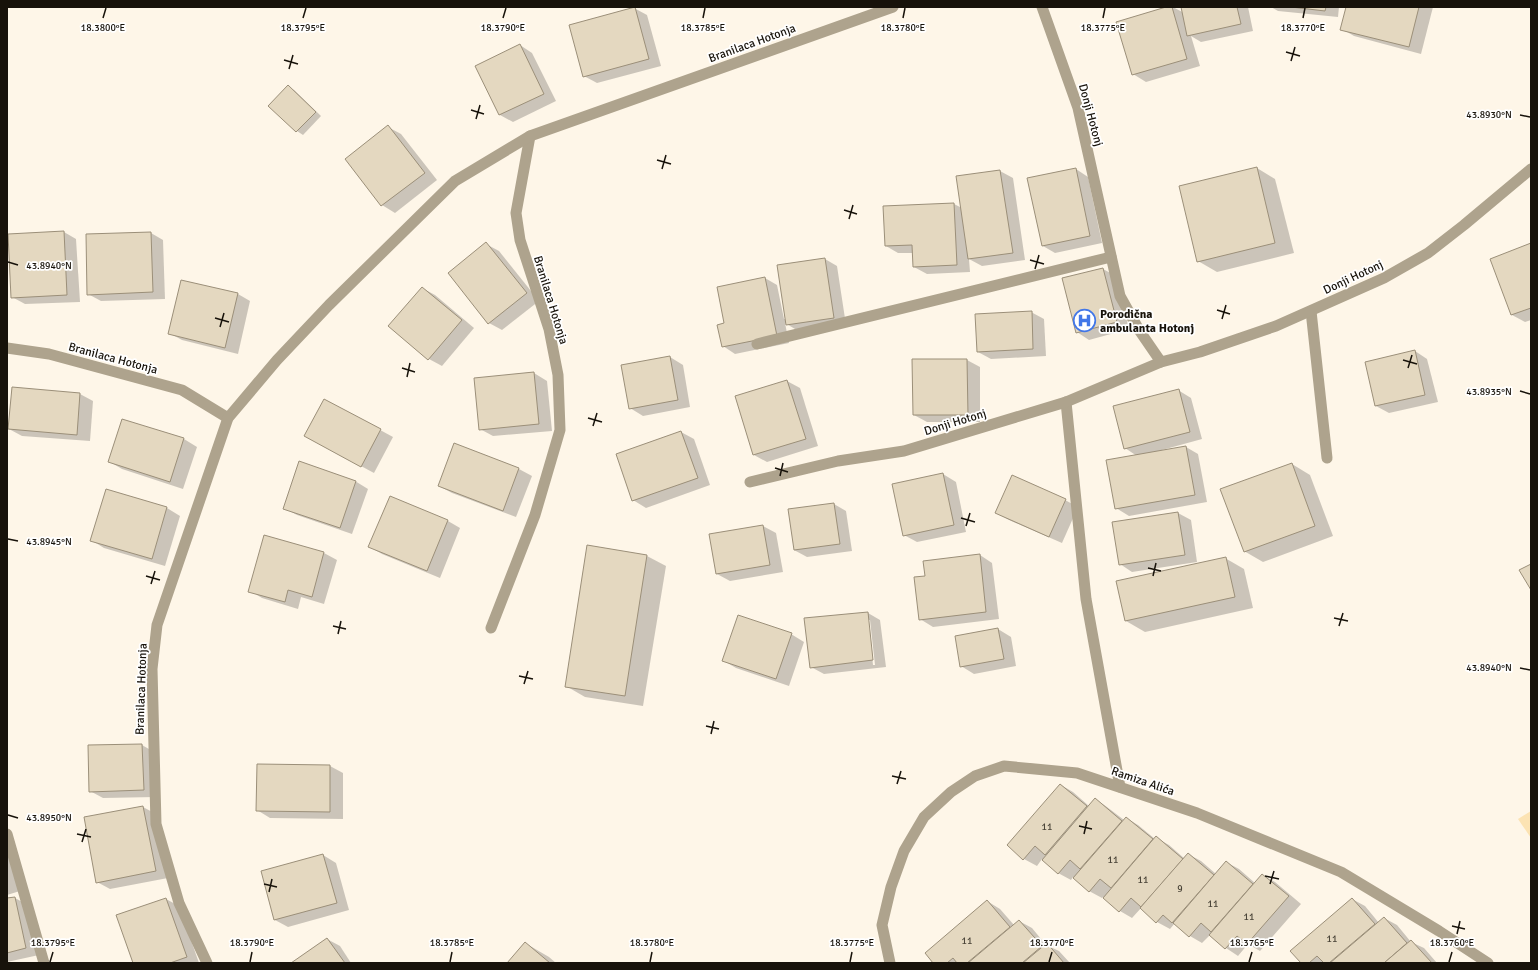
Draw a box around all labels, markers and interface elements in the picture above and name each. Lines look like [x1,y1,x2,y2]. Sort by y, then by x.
street label: Branilaca Hotonja [706,21,798,66]
text: 18.3800°E [81,22,126,34]
text: 18.3795°E [281,22,326,34]
text: 18.3790°E [481,22,526,34]
text: 18.3785°E [681,22,726,34]
text: 18.3780°E [881,22,926,34]
text: 18.3775°E [1081,22,1126,34]
text: 18.3770°E [1281,22,1326,34]
street label: Donji Hotonj [1075,82,1106,148]
text: 43.8930°N [1466,109,1512,121]
street label: Branilaca Hotonja [530,254,571,346]
street label: Donji Hotonj [1321,257,1385,298]
text: 43.8940°N [26,260,72,272]
place label: Porodična ambulanta Hotonj [1100,307,1194,336]
hospital icon: Porodična ambulanta Hotonj [1072,308,1098,334]
street label: Branilaca Hotonja [67,339,159,378]
text: 43.8935°N [1466,386,1512,398]
street label: Donji Hotonj [922,406,988,439]
text: 43.8945°N [26,536,72,548]
street label: Branilaca Hotonja [132,643,151,735]
text: 43.8940°N [1466,662,1512,674]
street label: Ramiza Alića [1109,764,1176,799]
text: 43.8950°N [26,812,72,824]
house number: 11 [1042,821,1052,833]
house number: 11 [1108,854,1118,866]
house number: 11 [1138,874,1148,886]
house number: 9 [1177,883,1183,895]
house number: 11 [1208,898,1218,910]
house number: 11 [1244,911,1254,923]
house number: 11 [1327,933,1337,945]
house number: 11 [962,935,972,947]
text: 18.3795°E [31,937,76,949]
text: 18.3790°E [230,937,275,949]
text: 18.3785°E [430,937,475,949]
text: 18.3780°E [630,937,675,949]
text: 18.3775°E [830,937,875,949]
text: 18.3770°E [1030,937,1075,949]
text: 18.3765°E [1230,937,1275,949]
text: 18.3760°E [1430,937,1475,949]

